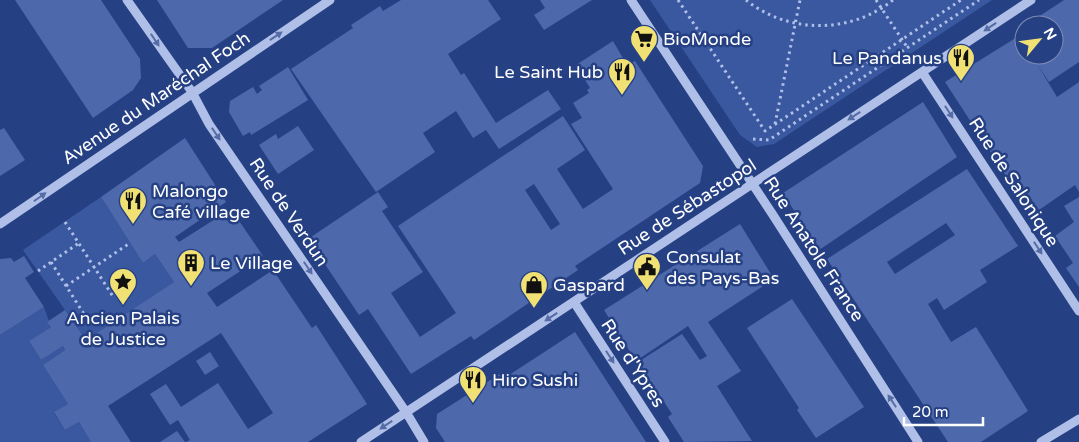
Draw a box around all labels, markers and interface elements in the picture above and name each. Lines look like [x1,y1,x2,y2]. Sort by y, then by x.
north arrow [1014,15,1064,65]
one-way arrow [983,22,997,32]
supermarket icon: BioMonde [629,24,659,63]
text: N [1040,25,1060,43]
street label: Avenue du Maréchal Foch [58,27,254,169]
place label: BioMonde [663,28,751,50]
one-way arrow [270,31,283,41]
one-way arrow [150,34,160,47]
restaurant icon: Le Pandanus [946,43,976,82]
place label: Le Pandanus [832,47,942,69]
restaurant icon: Le Saint Hub [607,57,637,96]
place label: Le Saint Hub [494,61,603,83]
one-way arrow [944,106,954,119]
one-way arrow [848,112,861,121]
street label: Rue de Salonique [964,113,1064,251]
one-way arrow [211,127,221,141]
street label: Rue de Verdun [245,153,333,271]
street label: Rue de Sébastopol [614,154,760,260]
street label: Rue Anatole France [759,173,869,325]
place label: Malongo Café village [152,180,250,223]
restaurant icon: Malongo Café village [118,186,148,225]
one-way arrow [33,192,47,202]
one-way arrow [1033,242,1043,255]
place label: Consulat des Pays-Bas [666,246,779,289]
building icon: Le Village [176,248,206,287]
place label: Le Village [210,252,293,274]
public building icon: Consulat des Pays-Bas [632,252,662,291]
one-way arrow [303,261,313,275]
place icon: Ancien Palais de Justice [108,267,138,306]
shop icon: Gaspard [519,270,549,309]
place label: Gaspard [553,274,625,296]
place label: Ancien Palais de Justice [66,307,180,350]
one-way arrow [544,312,558,321]
street label: Rue d'Ypres [596,315,670,411]
one-way arrow [605,351,615,364]
restaurant icon: Hiro Sushi [458,365,488,404]
place label: Hiro Sushi [492,369,578,391]
one-way arrow [887,394,896,408]
scale bar [904,394,983,426]
text: 20 m [912,403,949,421]
one-way arrow [380,421,393,430]

